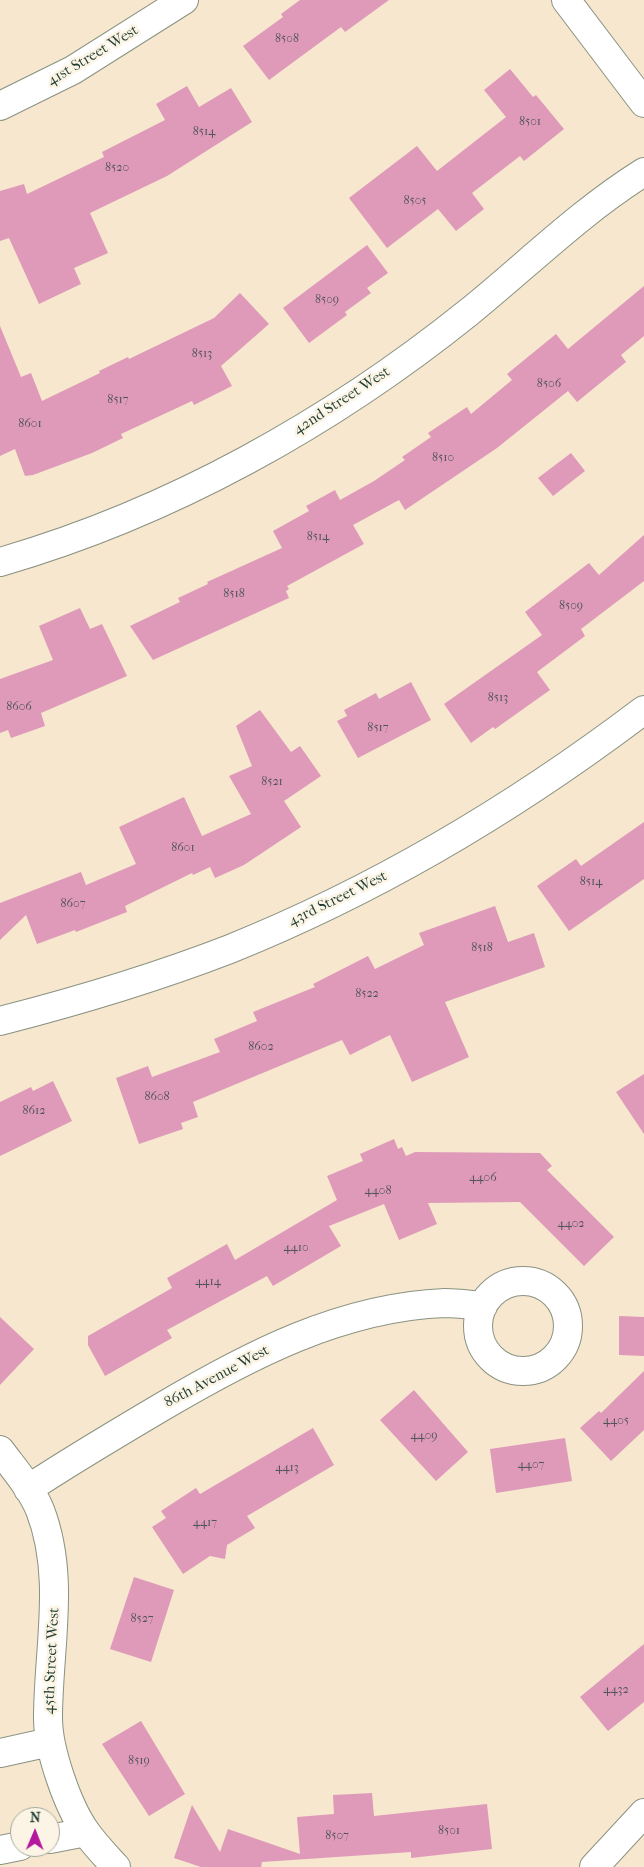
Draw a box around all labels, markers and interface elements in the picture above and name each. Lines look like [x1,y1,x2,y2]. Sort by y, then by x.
street label: 41st Street West [44,22,142,90]
house number: 8508 [275,32,299,46]
house number: 8501 [519,115,541,129]
house number: 8514 [193,125,215,139]
house number: 8520 [105,161,129,175]
house number: 8505 [404,194,426,208]
house number: 8509 [315,293,339,307]
house number: 8513 [192,347,212,361]
street label: 42nd Street West [290,363,394,439]
house number: 8506 [537,377,561,391]
house number: 8517 [107,393,129,407]
house number: 8601 [18,417,42,431]
house number: 8510 [432,451,454,465]
house number: 8514 [307,530,329,544]
house number: 8518 [223,587,245,601]
house number: 8509 [559,599,583,613]
house number: 8513 [488,691,508,705]
house number: 8606 [6,700,32,714]
house number: 8517 [367,721,389,735]
house number: 8521 [261,775,283,789]
house number: 8601 [171,841,195,855]
street label: 43rd Street West [286,867,390,931]
house number: 8514 [580,875,602,889]
house number: 8607 [61,897,85,911]
house number: 8518 [471,941,493,955]
house number: 8522 [355,987,379,1001]
house number: 8602 [248,1040,274,1054]
house number: 8608 [144,1090,170,1104]
house number: 8612 [23,1104,45,1118]
house number: 4406 [469,1171,497,1185]
house number: 4408 [365,1184,391,1198]
house number: 4402 [557,1217,585,1231]
house number: 4410 [283,1241,309,1255]
house number: 4414 [195,1275,221,1289]
street label: 86th Avenue West [161,1342,273,1412]
house number: 4405 [603,1414,629,1428]
house number: 4409 [410,1429,438,1443]
house number: 4407 [518,1458,544,1472]
house number: 4413 [275,1461,299,1475]
house number: 4417 [193,1516,217,1530]
street label: 45th Street West [40,1607,64,1715]
house number: 8527 [130,1612,154,1626]
house number: 4432 [603,1683,629,1697]
house number: 8519 [128,1754,150,1768]
north arrow [10,1807,60,1857]
text: N [30,1809,41,1826]
house number: 8501 [438,1824,460,1838]
house number: 8507 [325,1829,349,1843]

